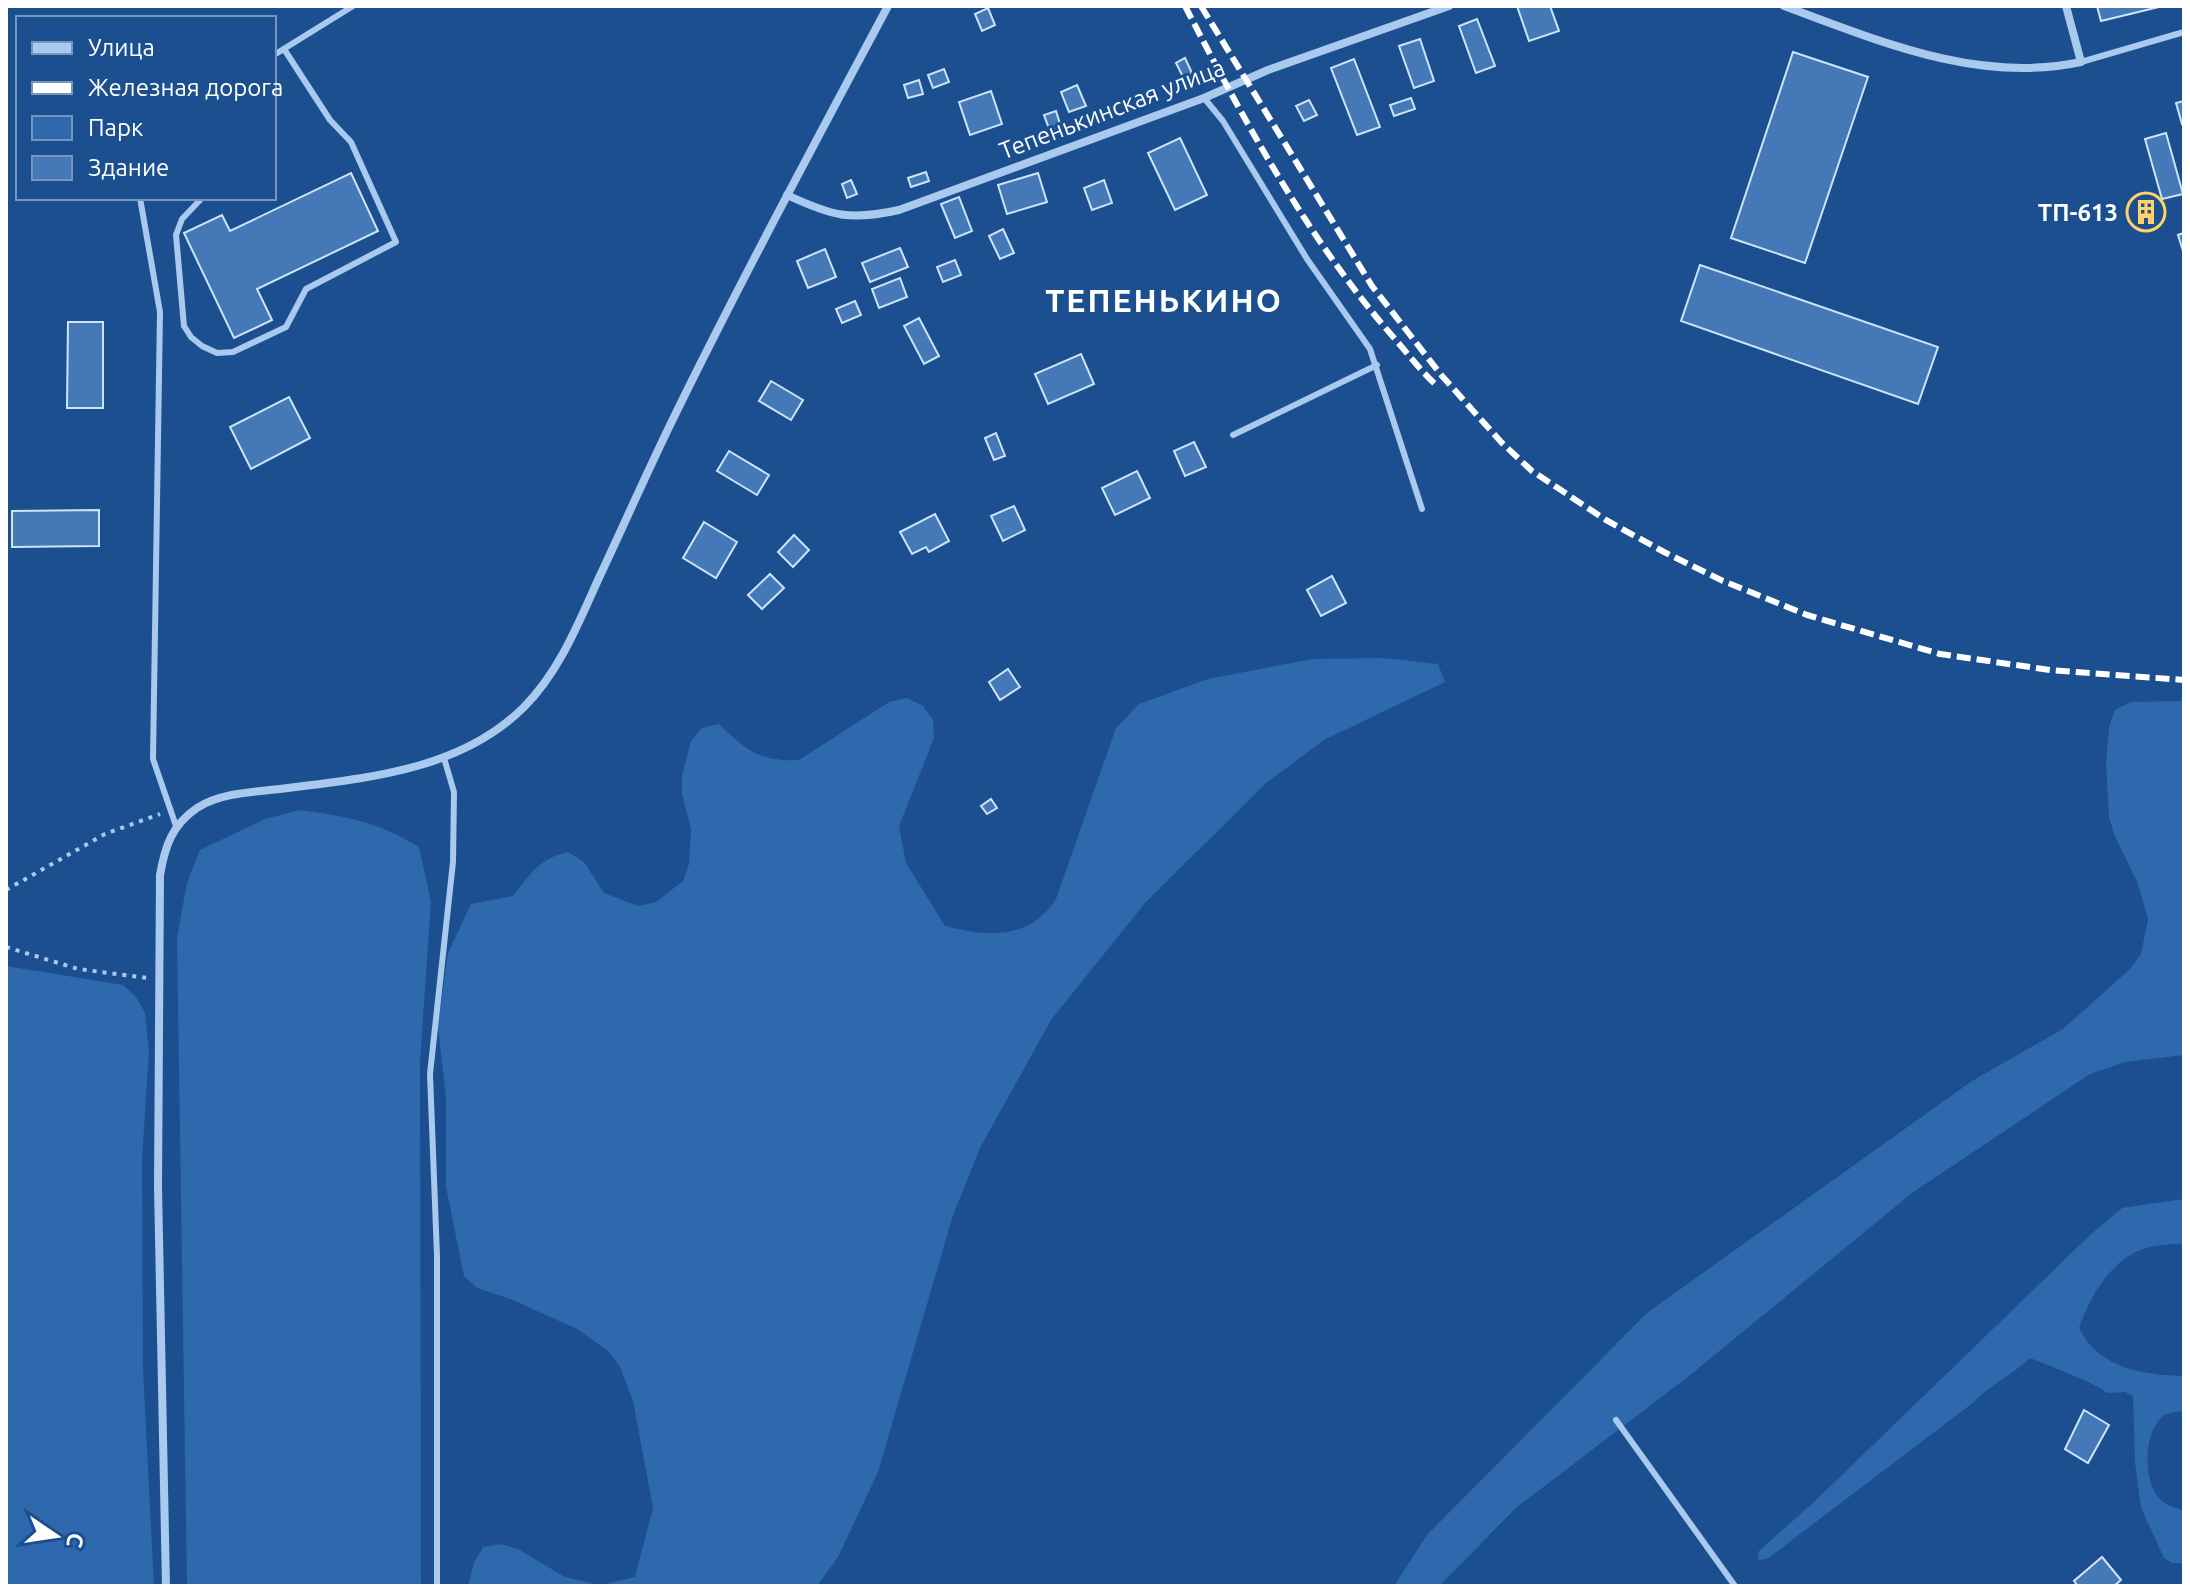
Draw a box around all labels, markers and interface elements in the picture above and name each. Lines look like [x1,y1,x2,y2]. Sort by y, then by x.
legend [16,16,276,200]
text: Улица [88,34,155,61]
street label: Тепенькинская улица [995,53,1229,165]
text: Железная дорога [88,74,283,101]
text: Парк [88,114,143,141]
text: Здание [88,154,169,181]
building icon: ТП-613 [2125,191,2167,233]
place label: ТП-613 [2038,199,2118,226]
district label: ТЕПЕНЬКИНО [1045,282,1283,318]
north arrow [16,1496,96,1576]
text: С [62,1531,90,1550]

